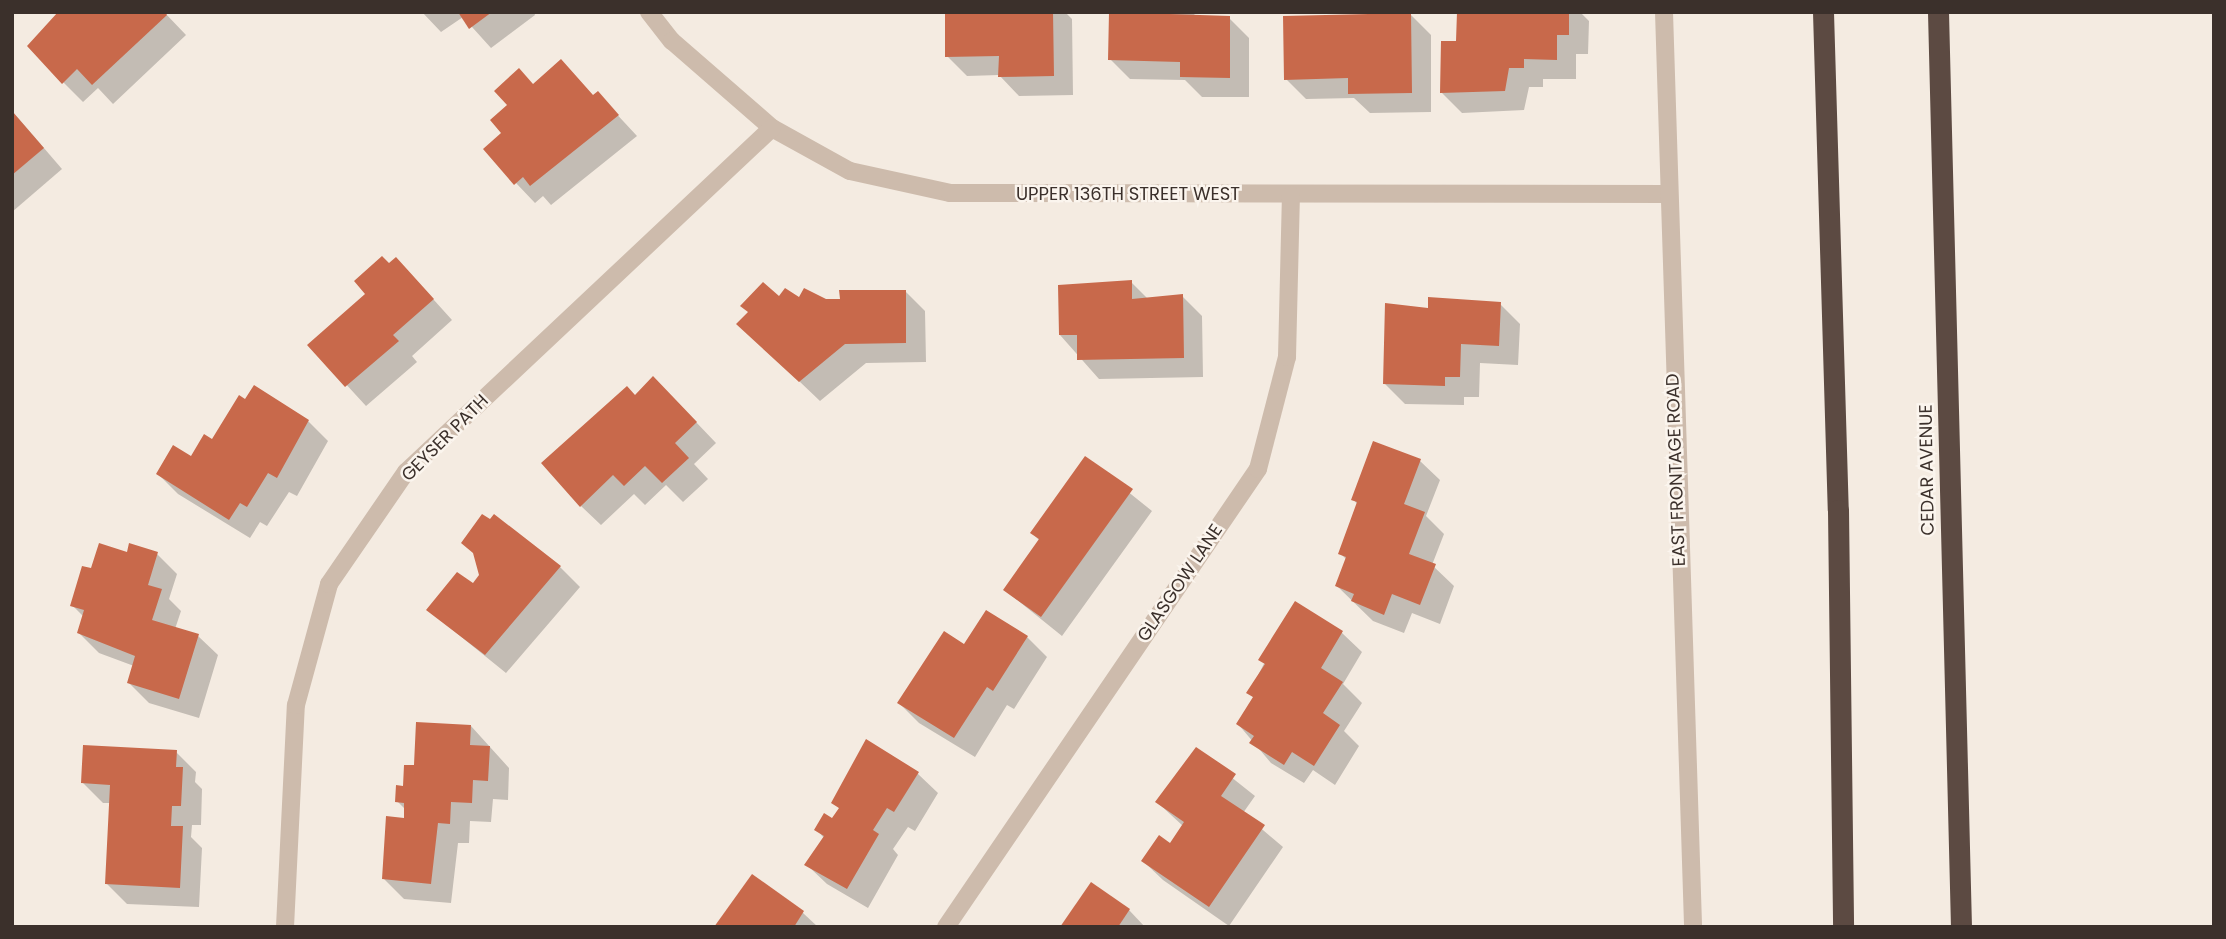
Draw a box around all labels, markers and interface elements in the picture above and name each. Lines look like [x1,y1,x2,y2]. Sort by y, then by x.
street label: UPPER 136TH STREET WEST [1016,183,1240,205]
street label: EAST FRONTAGE ROAD [1662,373,1690,567]
street label: GEYSER PATH [397,390,493,486]
street label: CEDAR AVENUE [1915,404,1939,536]
street label: GLASGOW LANE [1133,520,1227,646]

